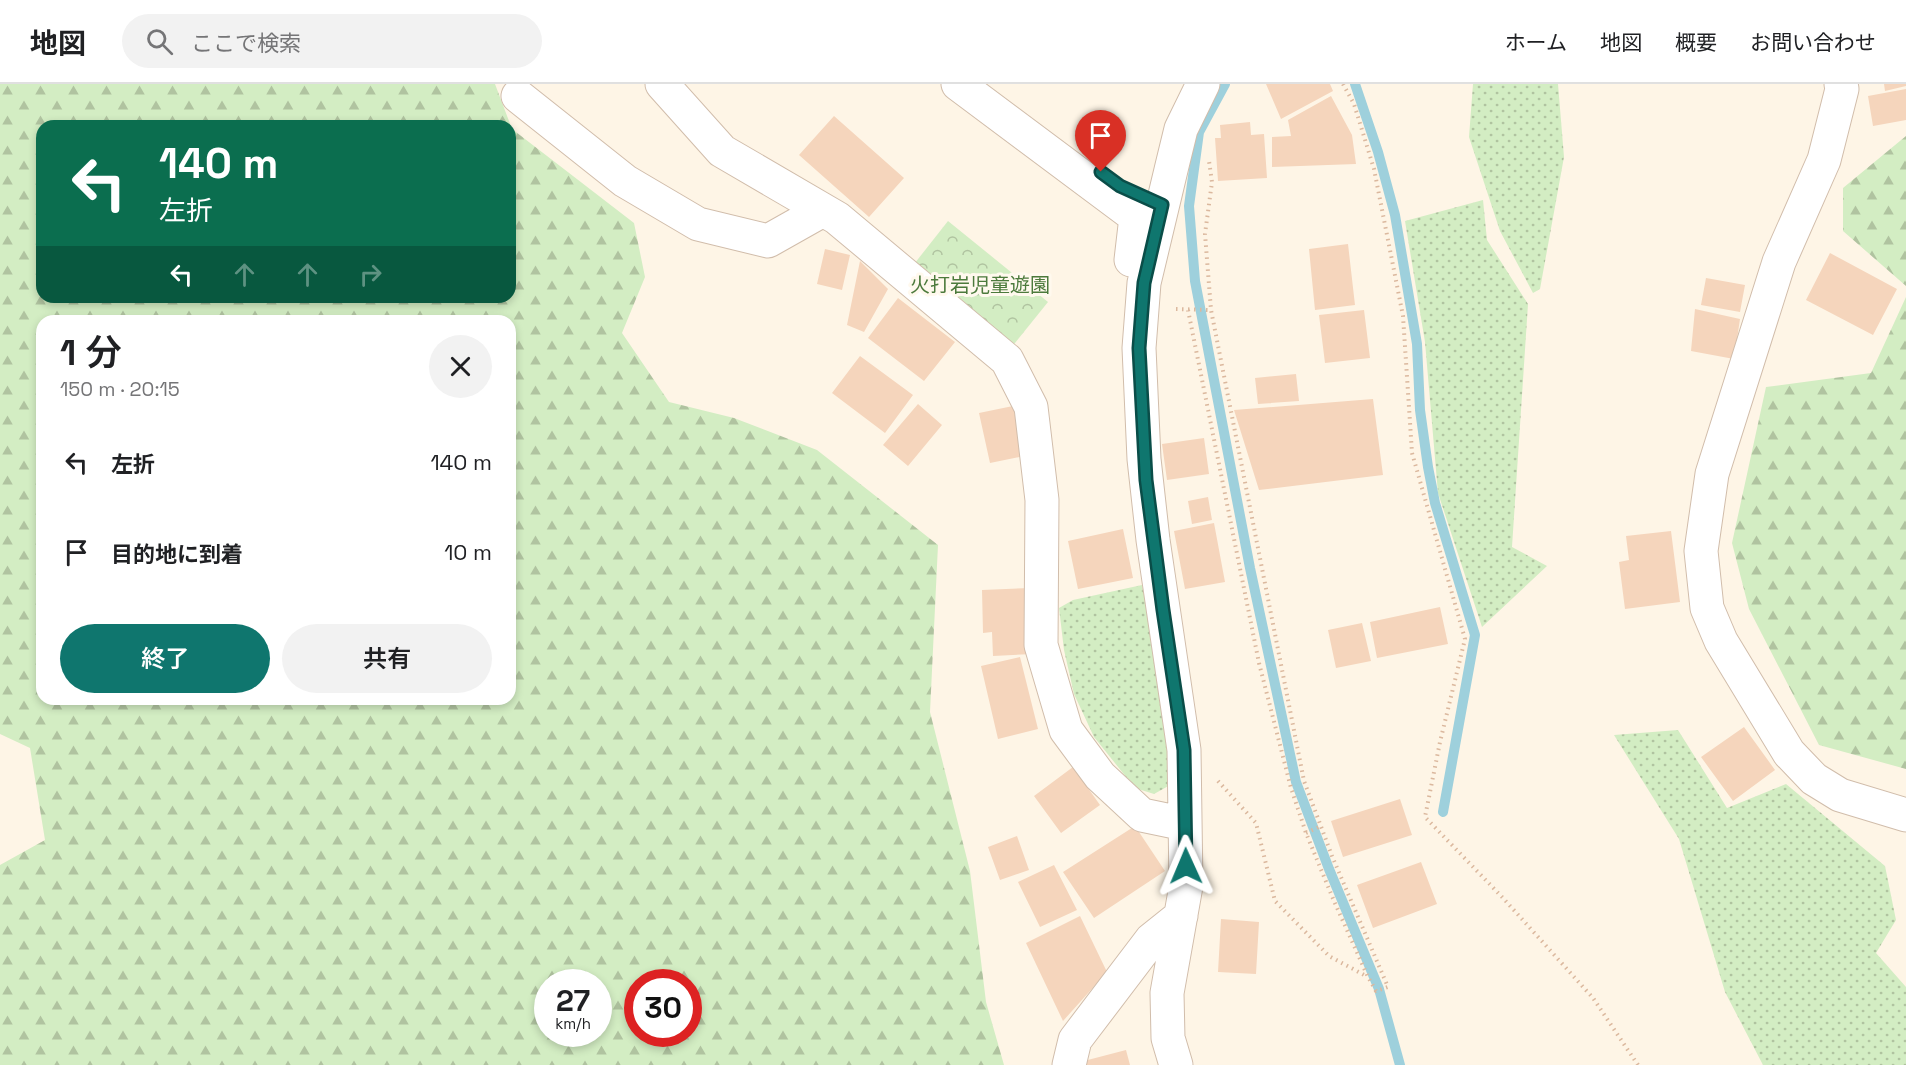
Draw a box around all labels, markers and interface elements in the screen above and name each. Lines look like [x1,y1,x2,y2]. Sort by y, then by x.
search box [122,14,542,68]
text: 地図 [30,25,86,61]
icon: search [143,25,176,58]
text: ここで検索 [191,29,301,57]
text: ホーム [1505,29,1567,56]
text: 地図 [1600,29,1642,56]
text: 概要 [1675,29,1717,56]
text: お問い合わせ [1750,29,1876,56]
pin [1075,110,1126,172]
icon: arrive [1084,119,1117,152]
text: 140 m [159,137,278,190]
icon: left [60,144,138,222]
text: 左折 [159,193,213,228]
icon: left [165,258,198,291]
icon: ahead [228,258,261,291]
icon: ahead [291,258,324,291]
icon: right [354,258,387,291]
park label: 火打岩児童遊園 [910,272,1050,298]
text: 1 分 [60,330,121,376]
button: close [429,335,492,398]
text: 150 m · 20:15 [60,376,180,402]
icon: left [60,446,93,479]
text: 140 m [430,448,492,476]
text: 左折 [111,450,155,478]
icon: arrive [60,536,93,569]
text: 10 m [444,538,492,566]
text: 目的地に到着 [111,540,243,568]
button: 終了 [60,624,270,693]
button: 共有 [282,624,492,693]
position arrow [1154,834,1218,898]
speed limit sign: 30 [624,969,702,1047]
text: 27 [556,981,590,1020]
text: km/h [555,1014,591,1033]

